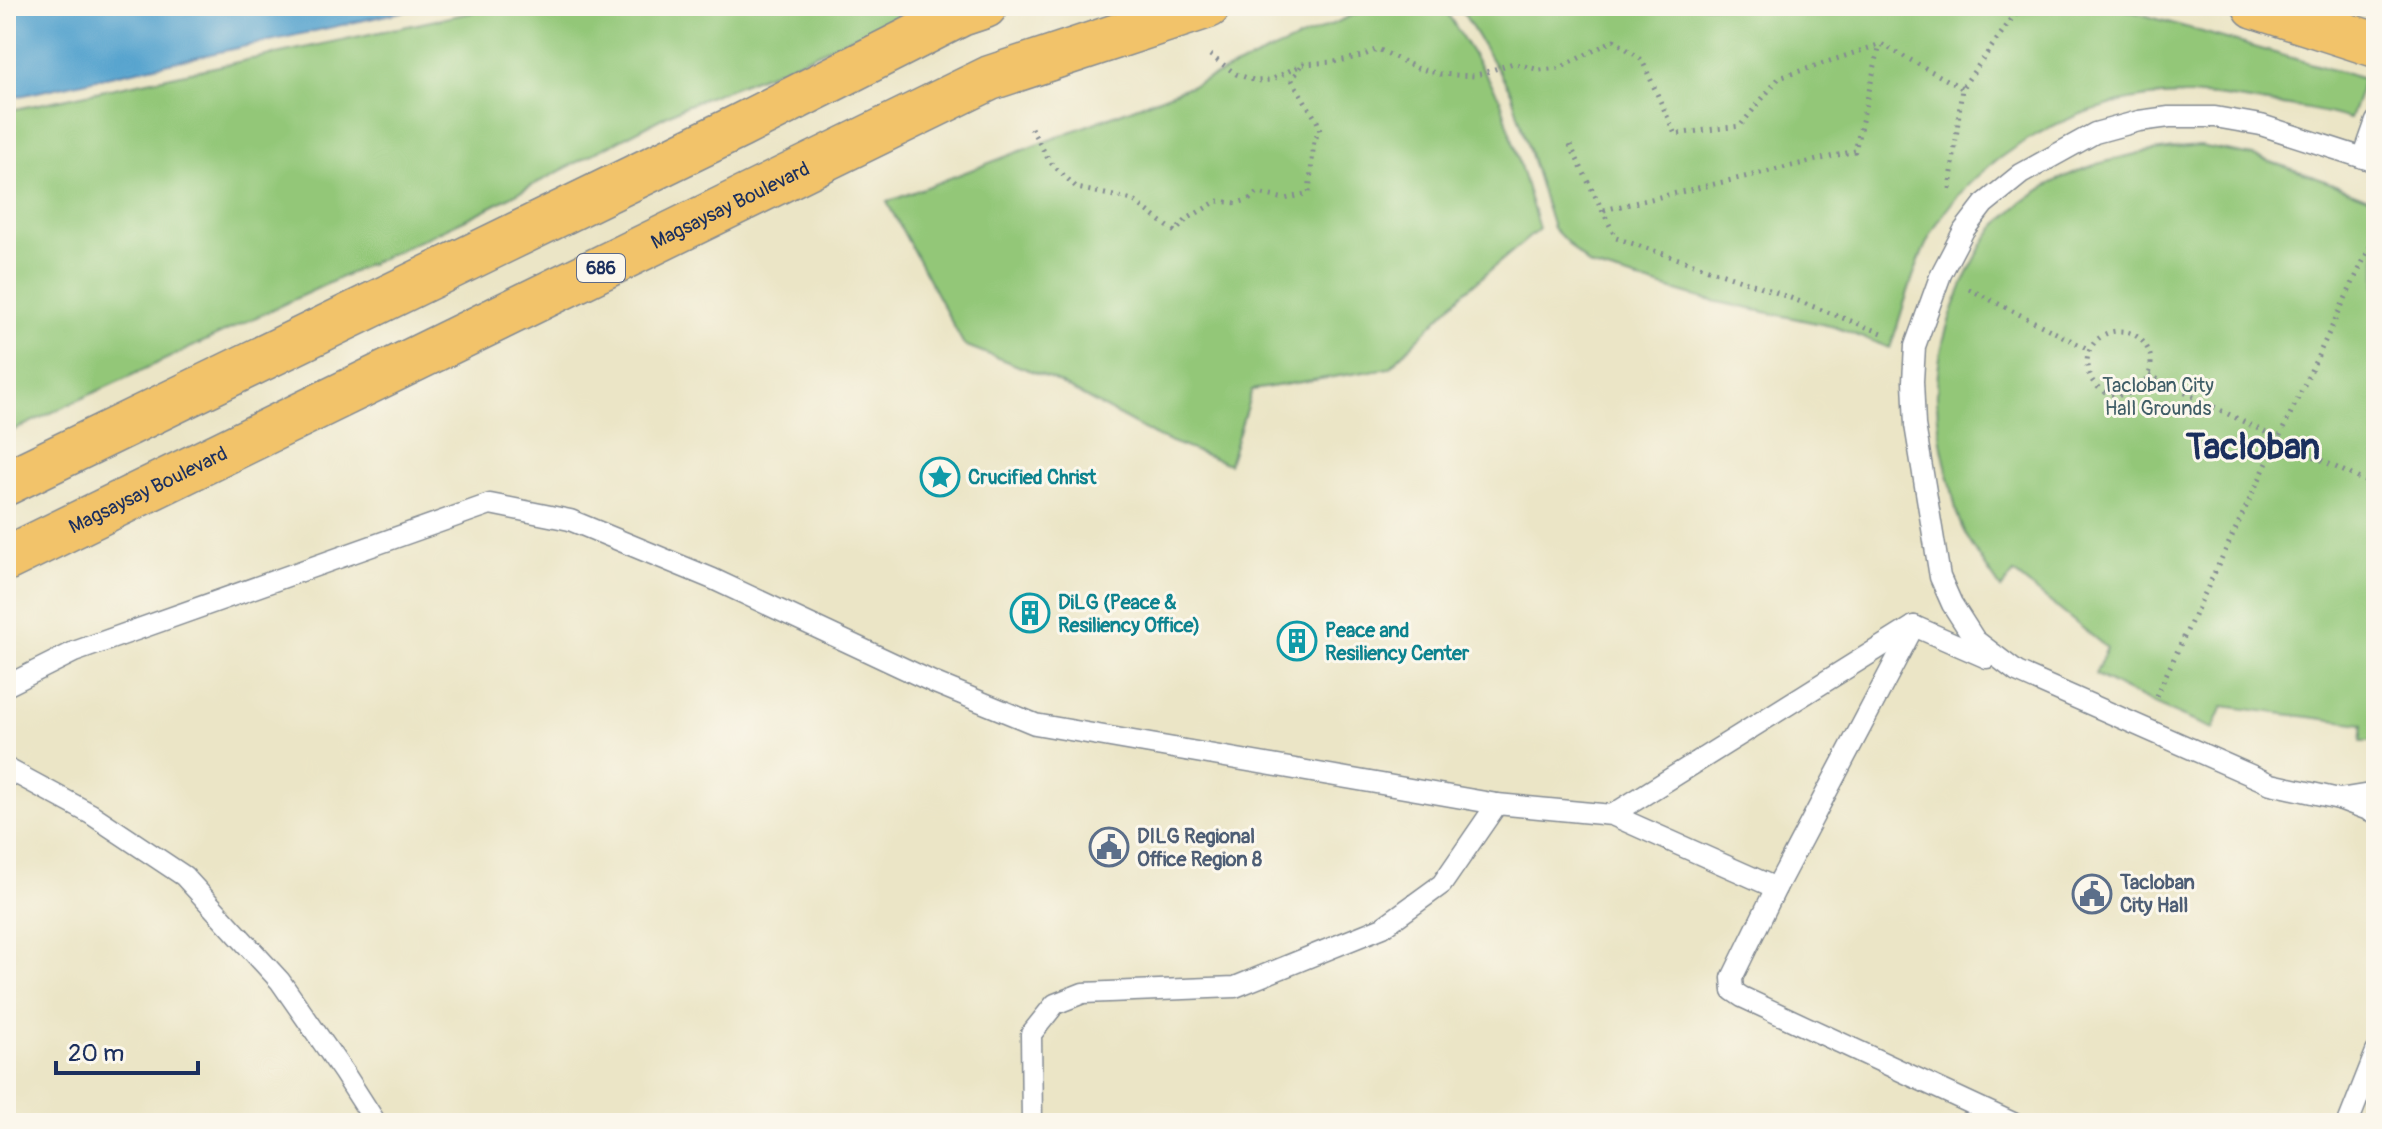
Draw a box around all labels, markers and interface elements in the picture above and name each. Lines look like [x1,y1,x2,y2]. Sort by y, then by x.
street label: Magsaysay Boulevard [647,156,814,254]
road number: 686 [577,254,625,282]
park label: Tacloban City Hall Grounds [2102,373,2214,421]
district label: Tacloban [2186,425,2320,470]
street label: Magsaysay Boulevard [65,440,231,539]
place icon: Crucified Christ [919,456,961,498]
place label: Crucified Christ [968,465,1097,490]
place label: DiLG (Peace & Resiliency Office) [1058,590,1200,638]
building icon: DiLG (Peace & Resiliency Office) [1009,592,1051,634]
place label: Peace and Resiliency Center [1325,618,1470,666]
building icon: Peace and Resiliency Center [1276,620,1318,662]
place label: DILG Regional Office Region 8 [1137,824,1262,872]
public building icon: DILG Regional Office Region 8 [1088,826,1130,868]
place label: Tacloban City Hall [2119,870,2195,918]
public building icon: Tacloban City Hall [2071,873,2113,915]
scale bar [56,1025,198,1075]
text: 20 m [68,1039,124,1068]

